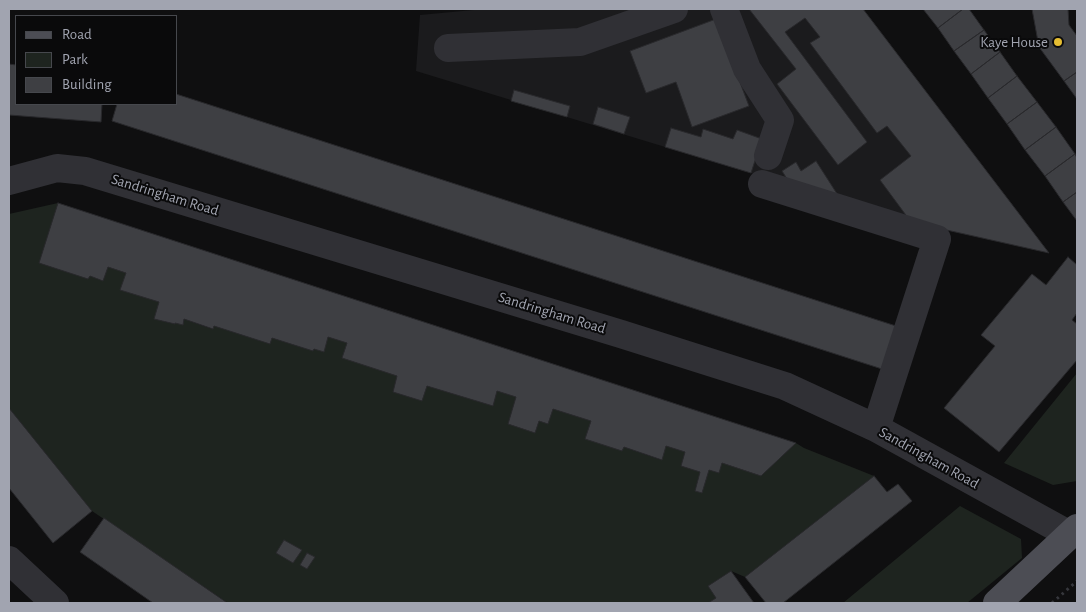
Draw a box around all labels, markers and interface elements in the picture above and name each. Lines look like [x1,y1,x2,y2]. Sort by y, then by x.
legend [15,15,178,105]
text: Road [62,27,92,42]
place label: Kaye House [980,33,1048,51]
marker: Kaye House [1052,36,1064,48]
text: Park [62,52,88,67]
text: Building [62,77,112,92]
street label: Sandringham Road [109,170,221,220]
street label: Sandringham Road [496,288,608,338]
street label: Sandringham Road [876,423,982,493]

